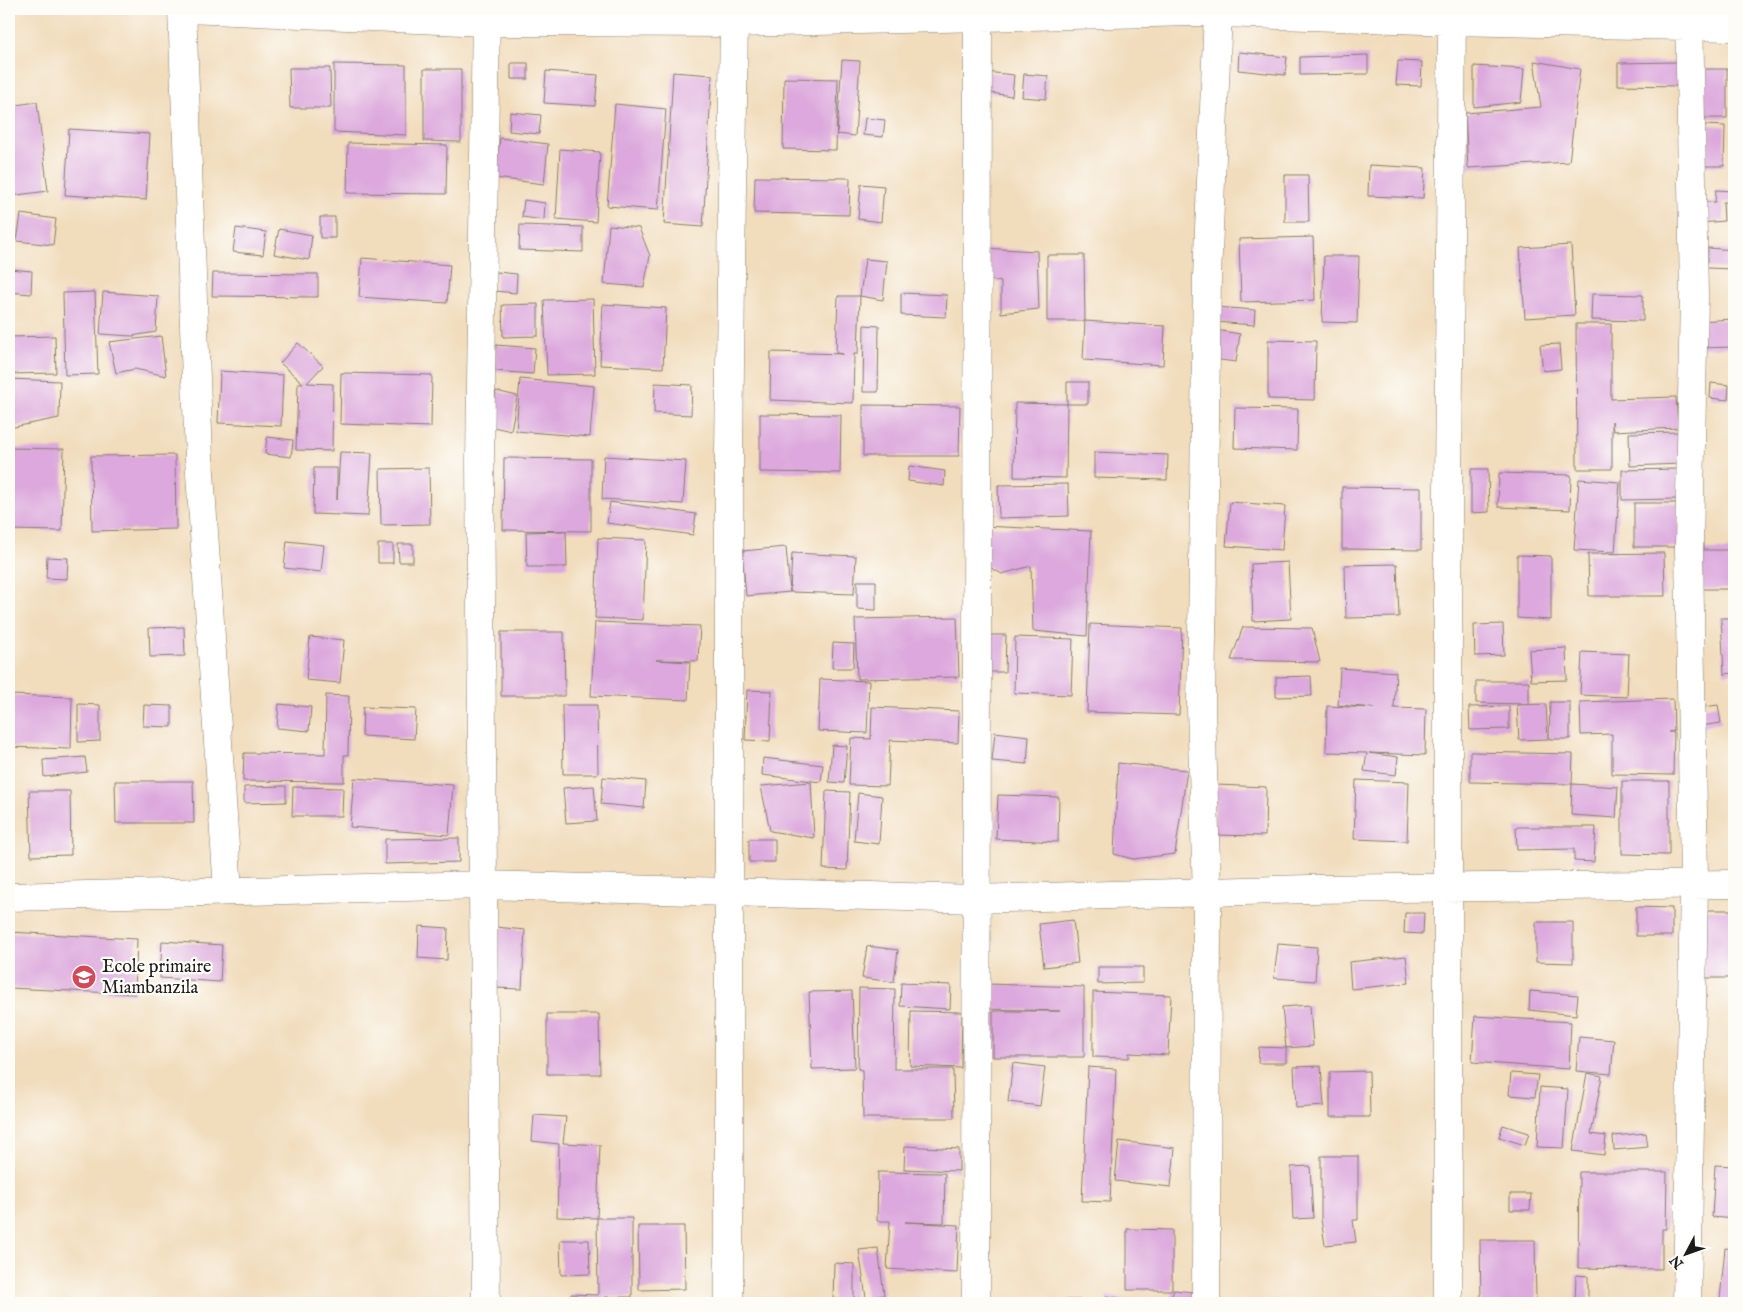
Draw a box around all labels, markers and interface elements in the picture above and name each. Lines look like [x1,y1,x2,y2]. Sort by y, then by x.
place label: Ecole primaire Miambanzila [102,956,211,1000]
school or university icon: Ecole primaire Miambanzila [71,964,97,990]
north arrow [1660,1230,1710,1280]
text: N [1666,1251,1688,1273]

